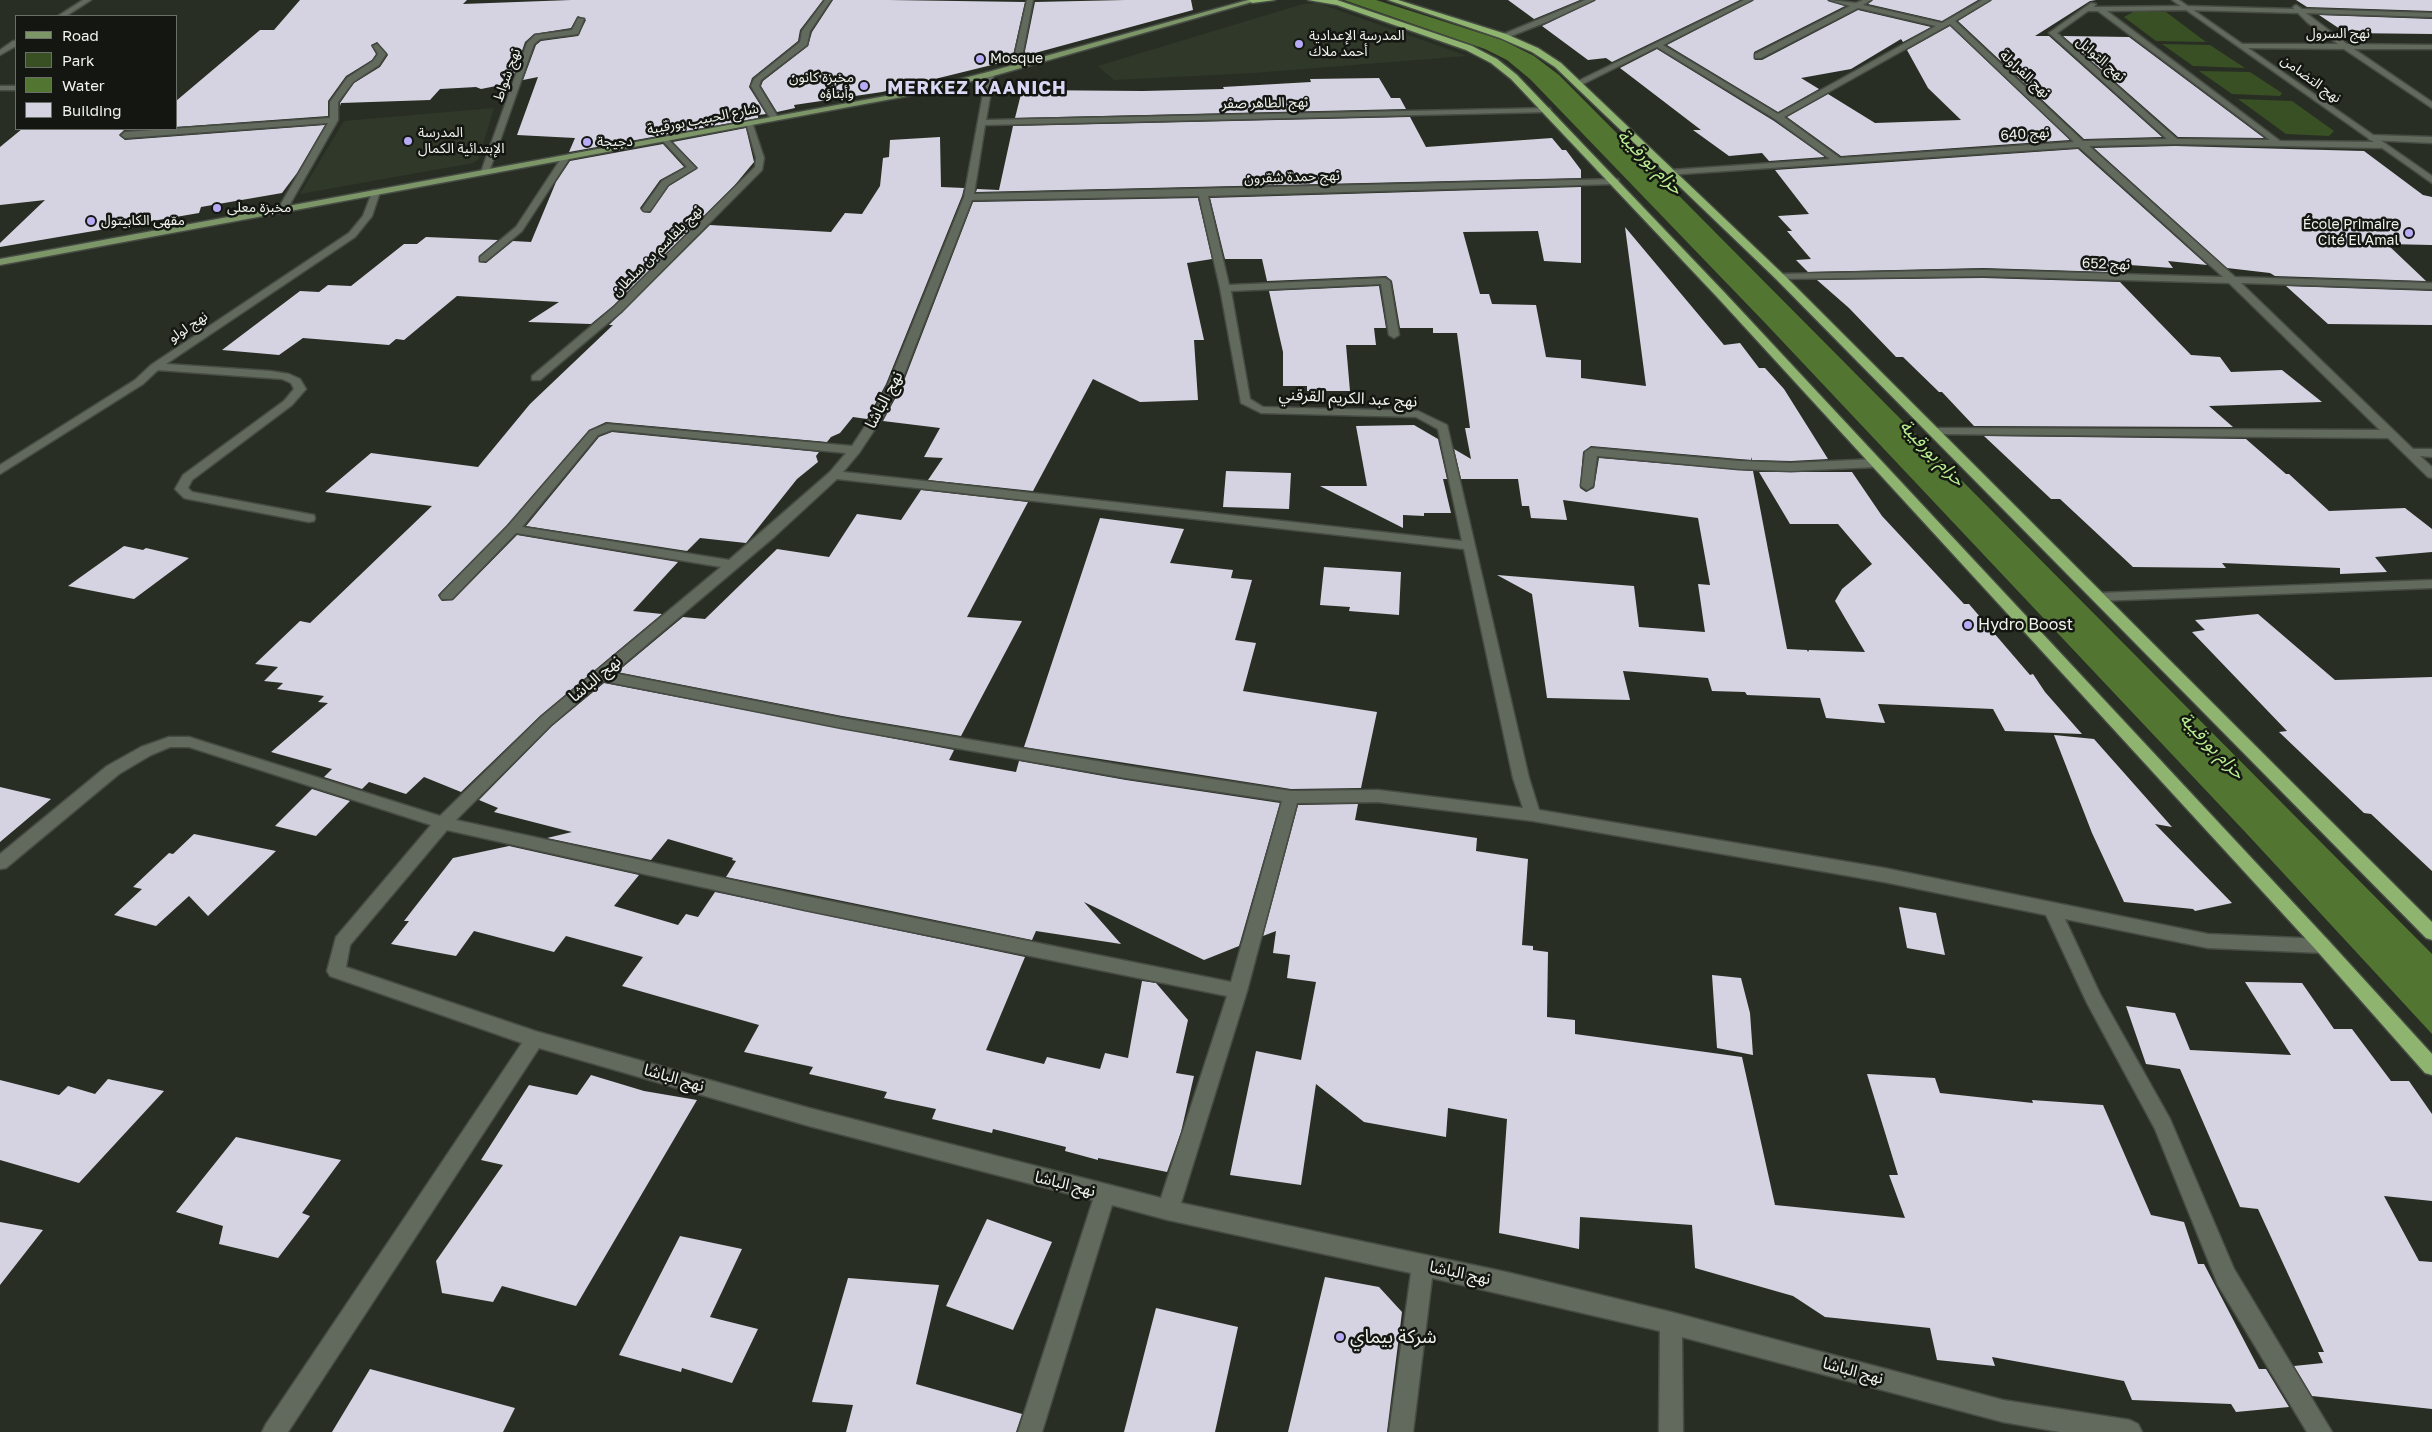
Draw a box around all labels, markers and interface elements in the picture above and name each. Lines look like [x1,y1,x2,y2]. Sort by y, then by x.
legend [15,15,178,130]
text: Road [62,26,99,44]
street label: نهج السرول [2306,26,2370,42]
place label: المدرسة الإعدادية أحمد ملاك [1309,28,1404,60]
street label: نهج التوابل [2073,33,2129,85]
marker: المدرسة الإعدادية أحمد ملاك [1293,38,1305,50]
street label: نهج شواط [490,46,524,104]
street label: نهج الفراولة [1996,47,2054,101]
text: Park [62,51,94,69]
place label: Mosque [990,51,1043,67]
street label: نهج التضامن [2278,51,2344,107]
marker: Mosque [974,53,986,65]
place label: مخبزة كانون وأبناؤه [789,70,854,102]
text: Water [62,76,105,94]
district label: MERKEZ KAANICH [885,77,1069,99]
marker: مخبزة كانون وأبناؤه [858,80,870,92]
street label: نهج الطاهر صفر [1222,94,1308,112]
street label: شارع الحبيب بورقيبة [646,100,760,138]
text: Building [62,101,122,119]
street label: نهج 640 [2000,124,2050,144]
place label: المدرسة الإبتدائية الكمال [418,125,505,158]
water label: حزام بورقيبة [1613,125,1687,199]
place label: دجيجة [597,134,633,150]
marker: المدرسة الإبتدائية الكمال [402,135,414,147]
marker: دجيجة [581,136,593,148]
street label: نهج حمدة شقرون [1244,167,1340,187]
place label: مخبزة معلى [227,200,291,216]
marker: مخبزة معلى [211,202,223,214]
street label: نهج بلقاسم بن سلطان [608,202,706,300]
place label: مقهى الكابيتول [101,213,185,229]
marker: مقهى الكابيتول [85,215,97,227]
place label: École Primaire Cité El Amal [2303,217,2399,250]
marker: École Primaire Cité El Amal [2403,227,2415,239]
street label: نهج 652 [2082,255,2130,273]
street label: نهج لولو [165,308,211,346]
street label: نهج الباشا [861,368,907,432]
street label: نهج عبد الكريم القرقني [1278,385,1418,411]
water label: حزام بورقيبة [1895,415,1969,491]
place label: Hydro Boost [1978,615,2073,635]
marker: Hydro Boost [1962,619,1974,631]
street label: نهج الباشا [565,652,625,706]
water label: حزام بورقيبة [2175,708,2249,784]
street label: نهج الباشا [642,1060,706,1096]
street label: نهج الباشا [1033,1167,1097,1201]
street label: نهج الباشا [1428,1257,1492,1289]
place label: شركة بيماي [1350,1326,1437,1348]
marker: شركة بيماي [1334,1331,1346,1343]
street label: نهج الباشا [1821,1354,1885,1388]

